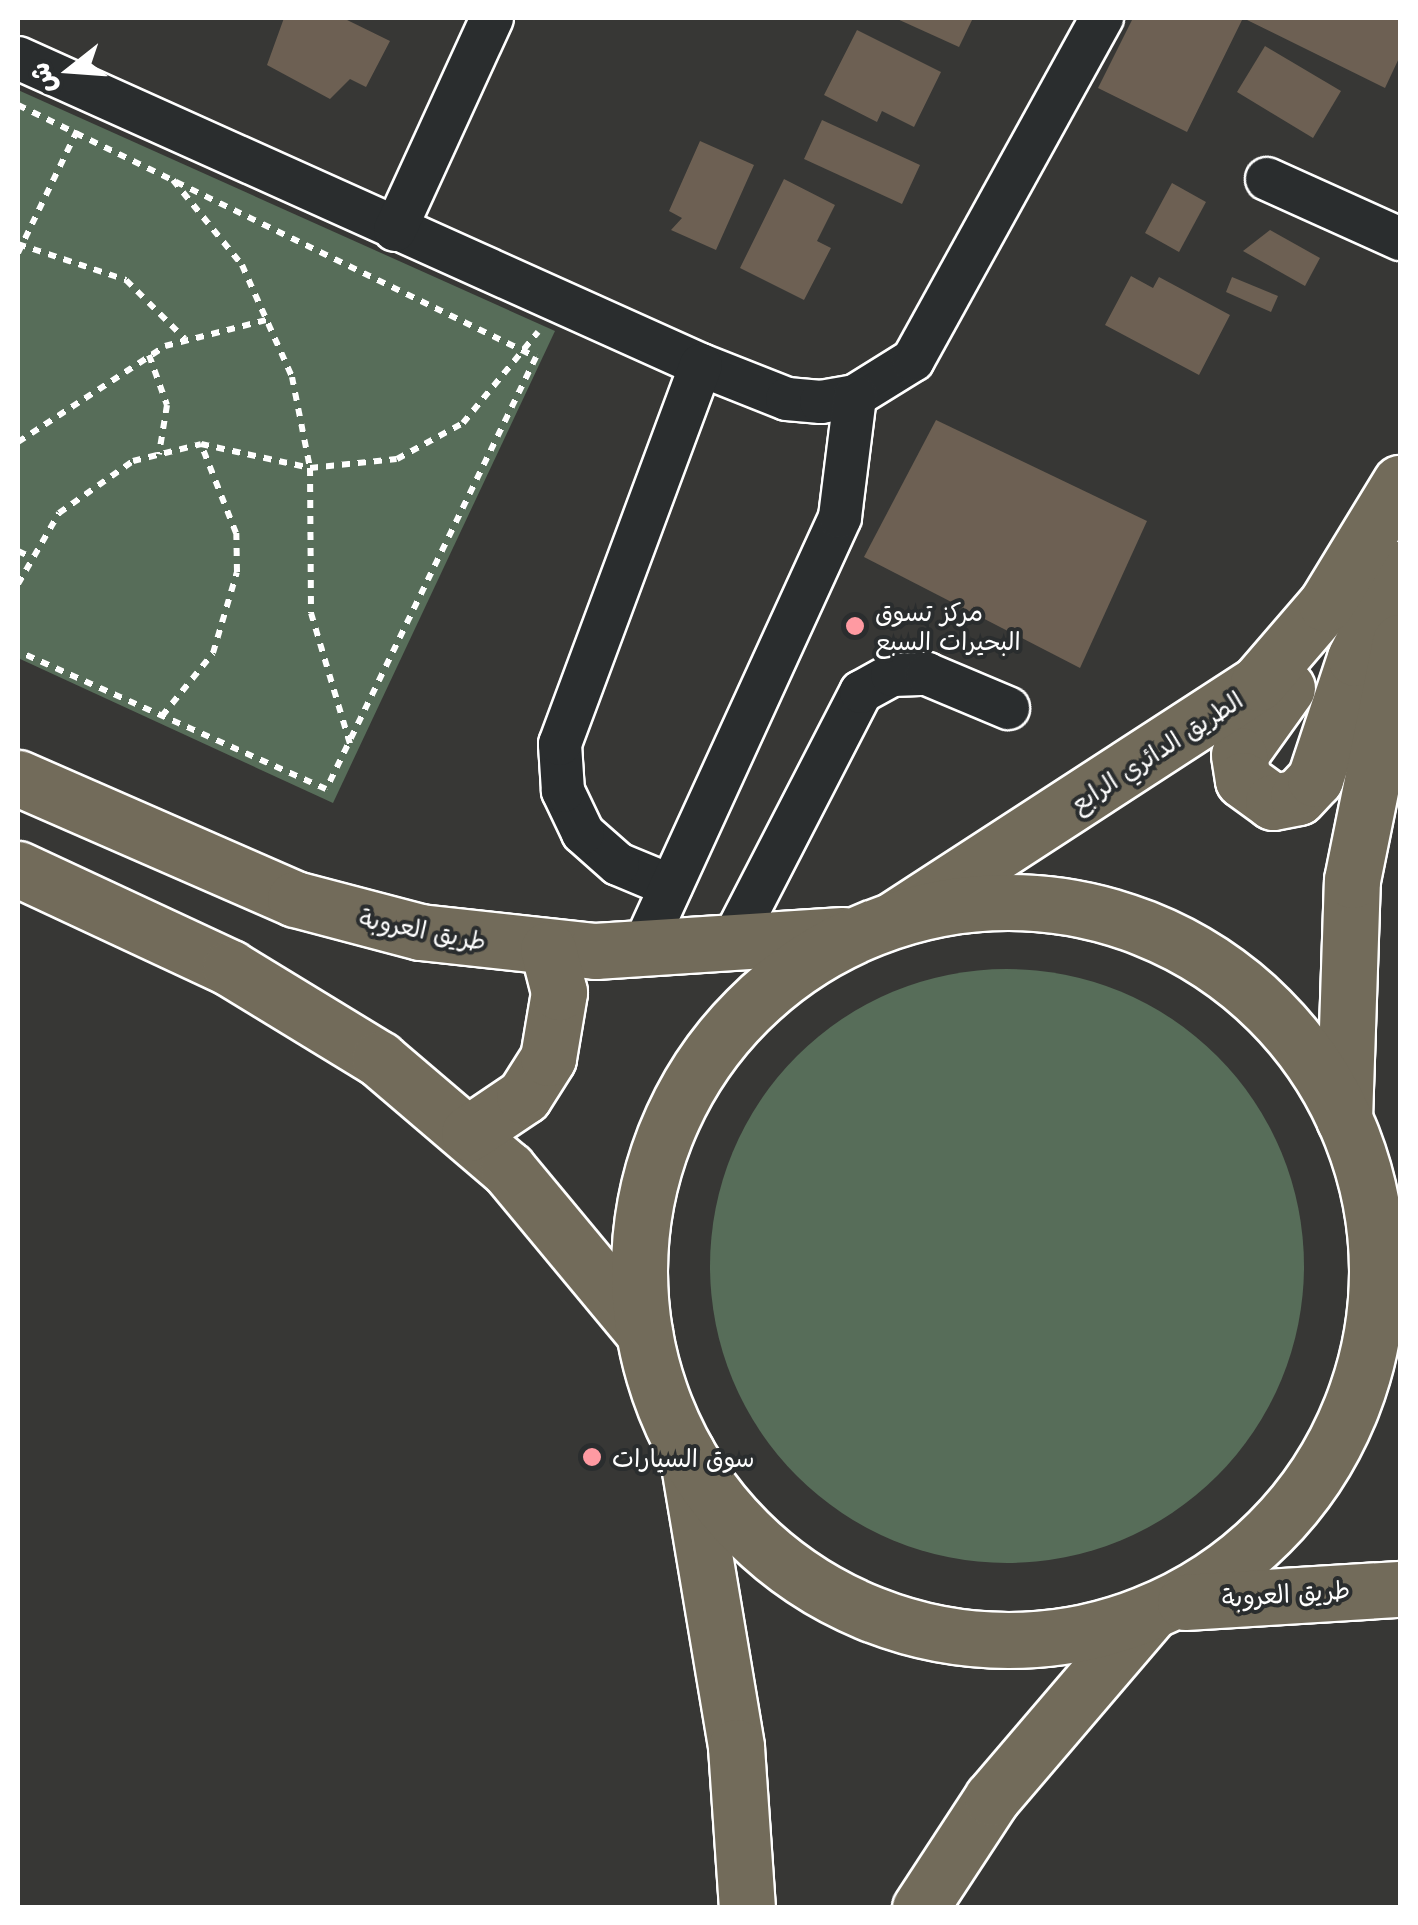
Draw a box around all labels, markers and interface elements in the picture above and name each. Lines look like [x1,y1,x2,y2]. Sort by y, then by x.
north arrow [20,20,120,120]
text: ش [20,59,63,99]
place label: مركز تسوق البحيرات السبع [875,597,1021,656]
marker: مركز تسوق البحيرات السبع [844,615,866,637]
street label: الطريق الدائري الرابع [1064,684,1248,818]
street label: طريق العروبة [357,902,489,956]
place label: سوق السيارات [612,1442,755,1472]
marker: سوق السيارات [581,1446,603,1468]
street label: طريق العروبة [1221,1574,1351,1612]

